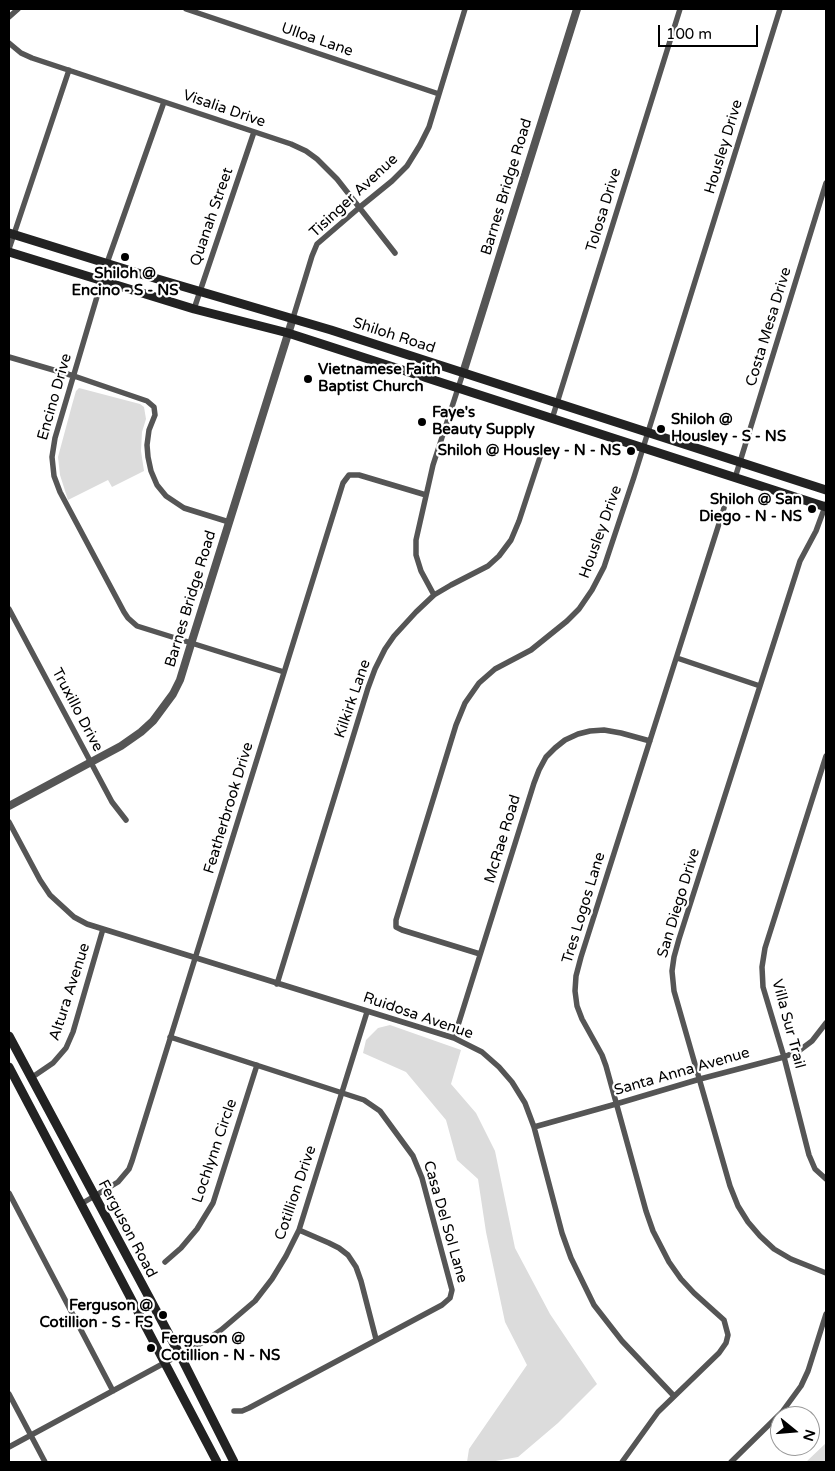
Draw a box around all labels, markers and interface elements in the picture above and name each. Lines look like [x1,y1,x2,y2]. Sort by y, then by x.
scale bar [660,15,760,47]
street label: Ulloa Lane [279,19,355,61]
text: 100 m [666,25,712,43]
street label: Visalia Drive [180,86,268,132]
street label: Housley Drive [701,98,747,196]
street label: Barnes Bridge Road [478,116,536,258]
street label: Tisinger Avenue [306,151,402,241]
street label: Quanah Street [187,165,237,269]
street label: Tolosa Drive [583,166,625,254]
marker: Shiloh @ Encino - S - NS [119,251,131,263]
place label: Shiloh @ Encino - S - NS [72,265,178,300]
street label: Costa Mesa Drive [742,265,796,389]
street label: Shiloh Road [351,314,437,358]
street label: Encino Drive [34,352,76,442]
place label: Vietnamese Faith Baptist Church [318,361,441,396]
marker: Vietnamese Faith Baptist Church [302,373,314,385]
place label: Faye's Beauty Supply [432,404,535,439]
place label: Shiloh @ Housley - S - NS [671,411,786,446]
marker: Faye's Beauty Supply [416,416,428,428]
marker: Shiloh @ Housley - S - NS [655,423,667,435]
place label: Shiloh @ Housley - N - NS [438,442,621,460]
marker: Shiloh @ Housley - N - NS [625,445,637,457]
street label: Housley Drive [576,483,626,581]
place label: Shiloh @ San Diego - N - NS [699,491,802,526]
marker: Shiloh @ San Diego - N - NS [806,503,818,515]
street label: Barnes Bridge Road [162,528,220,670]
street label: Kilkirk Lane [331,657,375,741]
street label: Truxillo Drive [47,665,107,755]
street label: Featherbrook Drive [200,740,258,876]
street label: McRae Road [481,793,525,885]
street label: San Diego Drive [654,846,704,960]
street label: Tres Logos Lane [559,850,609,966]
street label: Altura Avenue [46,941,94,1043]
street label: Villa Sur Trail [767,977,809,1071]
street label: Ruidosa Avenue [361,989,475,1043]
street label: Santa Anna Avenue [612,1044,752,1100]
street label: Lochlynn Circle [189,1097,241,1205]
street label: Cotillion Drive [271,1143,321,1243]
street label: Casa Del Sol Lane [419,1159,471,1285]
street label: Ferguson Road [94,1177,160,1281]
place label: Ferguson @ Cotillion - S - FS [39,1297,153,1332]
marker: Ferguson @ Cotillion - S - FS [157,1309,169,1321]
place label: Ferguson @ Cotillion - N - NS [161,1330,280,1365]
marker: Ferguson @ Cotillion - N - NS [145,1342,157,1354]
north arrow [770,1406,820,1456]
text: N [799,1427,819,1443]

